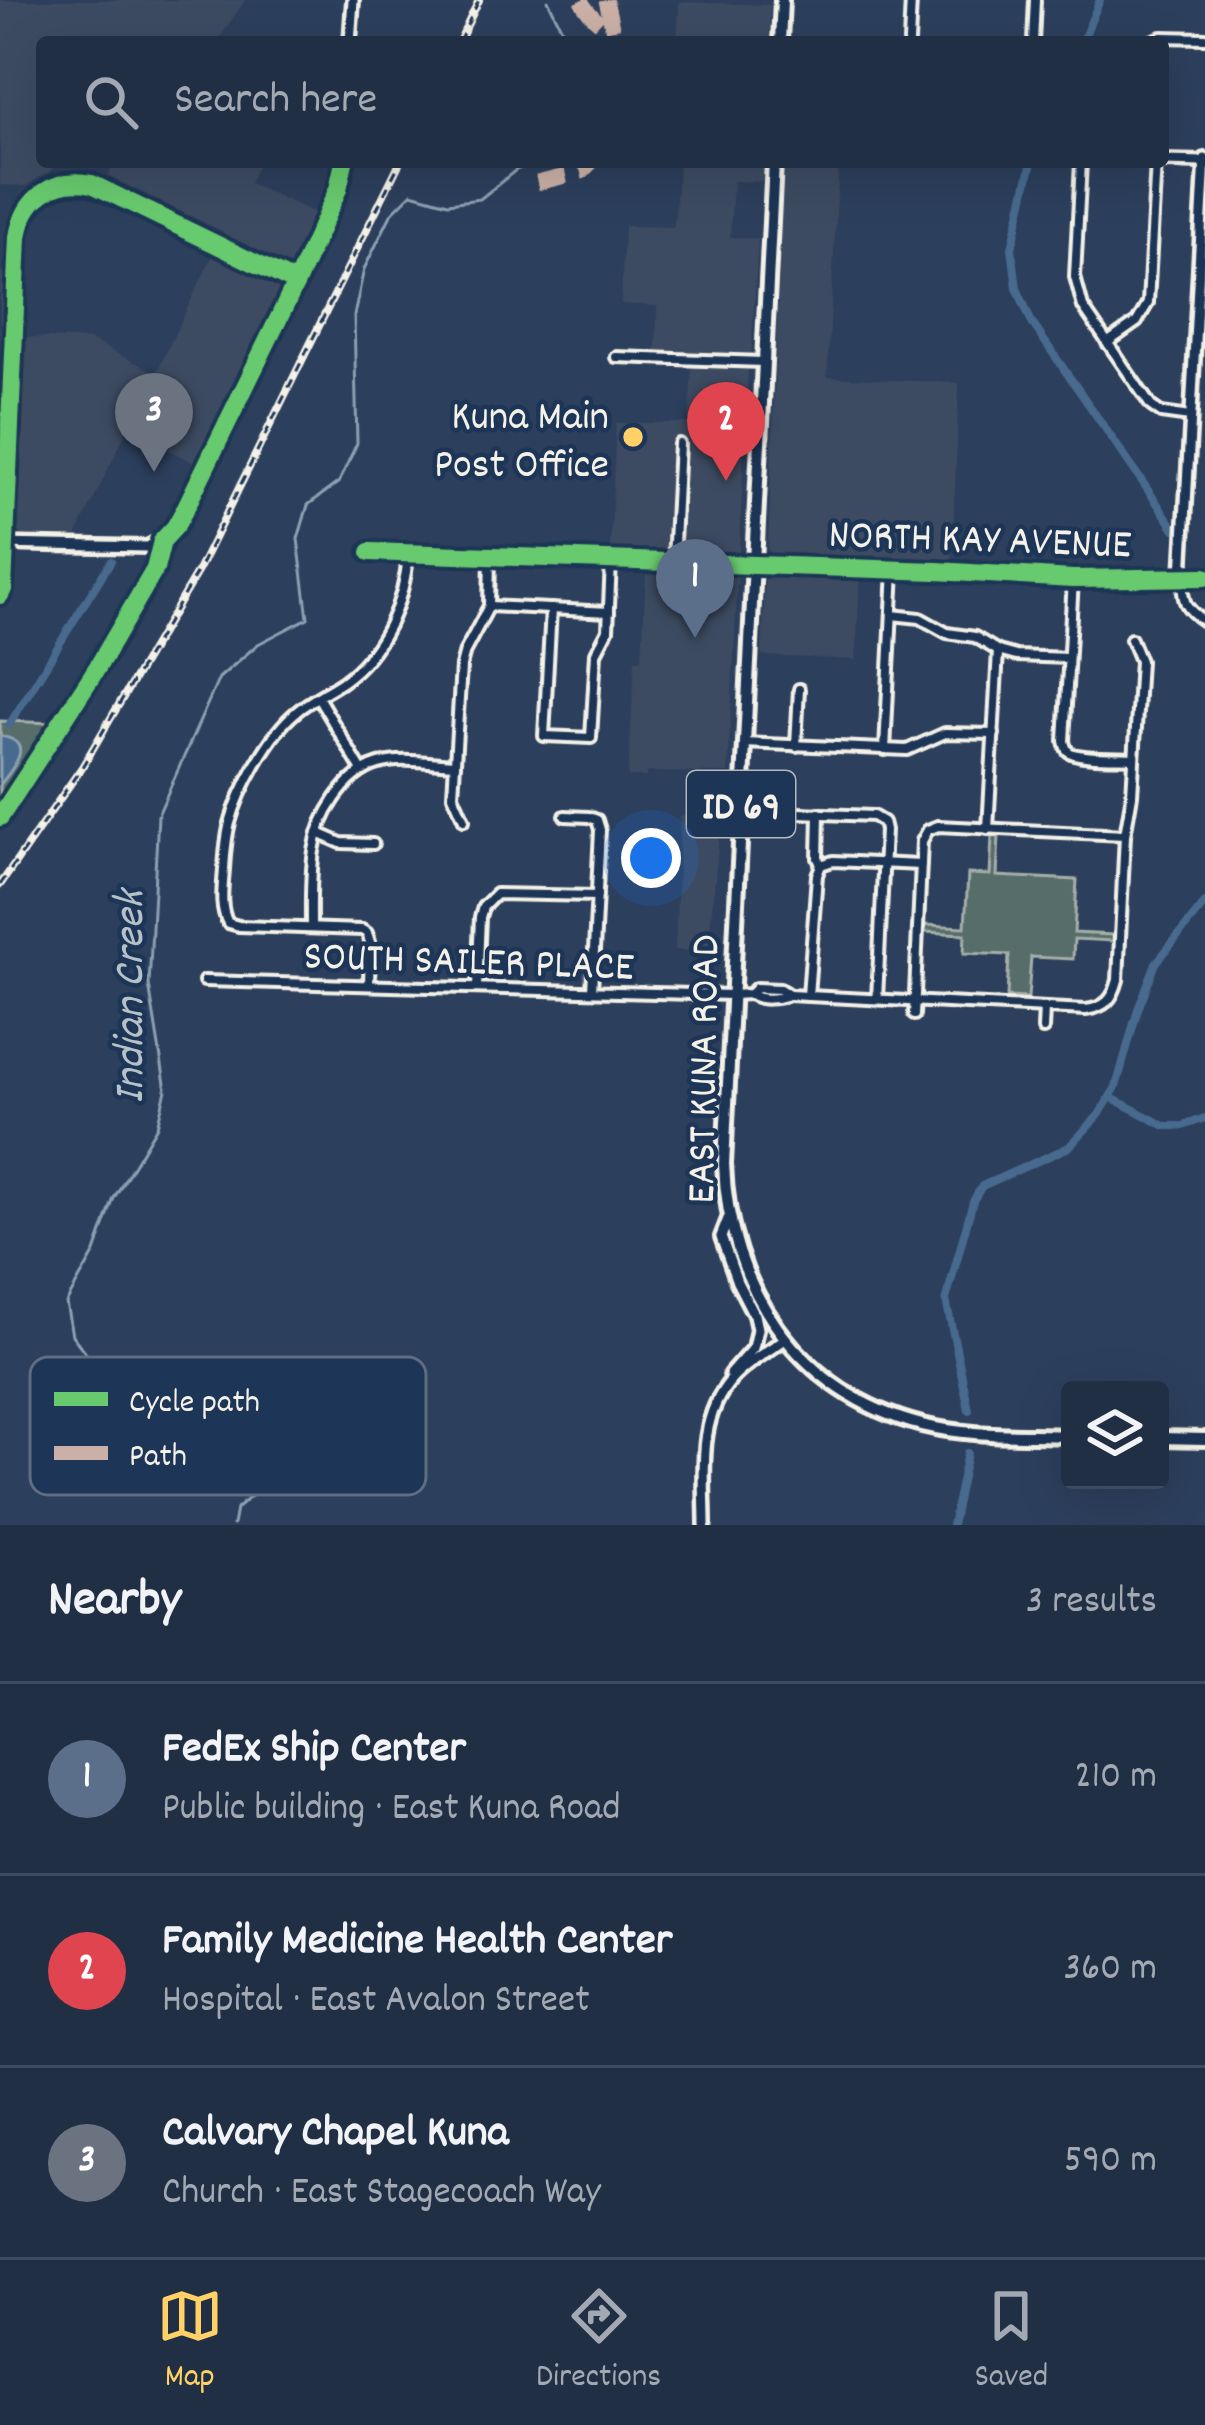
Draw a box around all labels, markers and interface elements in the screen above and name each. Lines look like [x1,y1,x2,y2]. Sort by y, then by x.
search box [36,36,1169,168]
icon: search [78,69,144,135]
text: Search here [174,70,377,134]
pin: 3 [115,373,193,472]
pin: 2 [687,382,765,481]
place label: Kuna Main Post Office [434,390,609,498]
marker: Kuna Main Post Office [620,424,646,450]
street label: NORTH KAY AVENUE [827,508,1132,578]
pin: 1 [656,539,734,638]
road number: ID 69 [687,771,795,837]
your location [621,828,681,888]
water label: Indian Creek [101,887,165,1104]
street label: SOUTH SAILER PLACE [303,929,635,1001]
street label: EAST KUNA ROAD [675,934,739,1204]
legend [30,1357,426,1495]
text: Cycle path [129,1381,260,1428]
map controls [1061,1381,1169,1489]
button: layers [1061,1381,1169,1489]
text: Path [129,1435,187,1482]
text: Nearby [48,1567,181,1639]
text: 3 results [1026,1576,1157,1631]
text: FedEx Ship Center [162,1719,466,1783]
text: 1 [83,1751,91,1806]
text: 210 m [1074,1751,1157,1806]
text: Public building · East Kuna Road [162,1783,621,1838]
text: Family Medicine Health Center [162,1911,672,1975]
text: 2 [78,1943,96,1998]
text: 360 m [1064,1943,1157,1998]
text: Hospital · East Avalon Street [162,1975,590,2030]
text: Calvary Chapel Kuna [162,2103,509,2167]
text: 3 [78,2135,96,2190]
text: 590 m [1064,2135,1157,2190]
text: Church · East Stagecoach Way [162,2167,601,2222]
tab: Map [157,2283,223,2402]
tab: Directions [536,2283,661,2402]
tab: Saved [975,2283,1048,2402]

